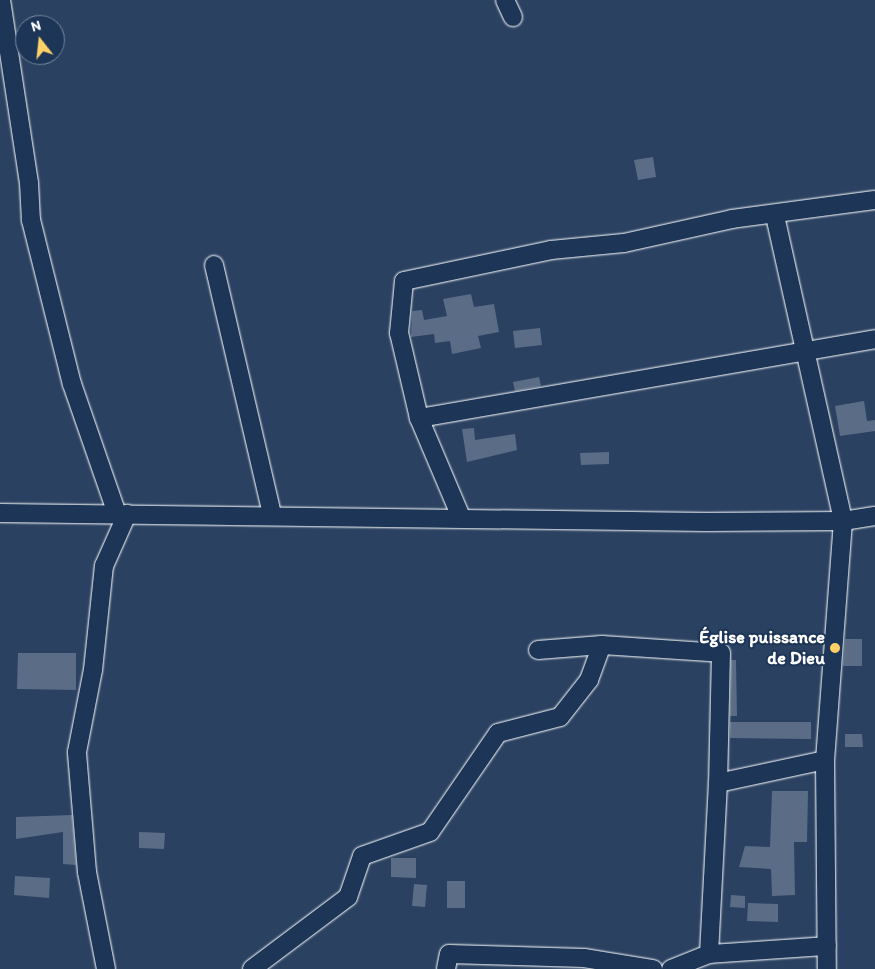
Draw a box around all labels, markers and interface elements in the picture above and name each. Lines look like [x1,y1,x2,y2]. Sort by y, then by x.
north arrow [15,15,65,65]
text: N [29,17,43,36]
place label: Église puissance de Dieu [699,627,825,670]
marker: Église puissance de Dieu [829,642,841,654]

